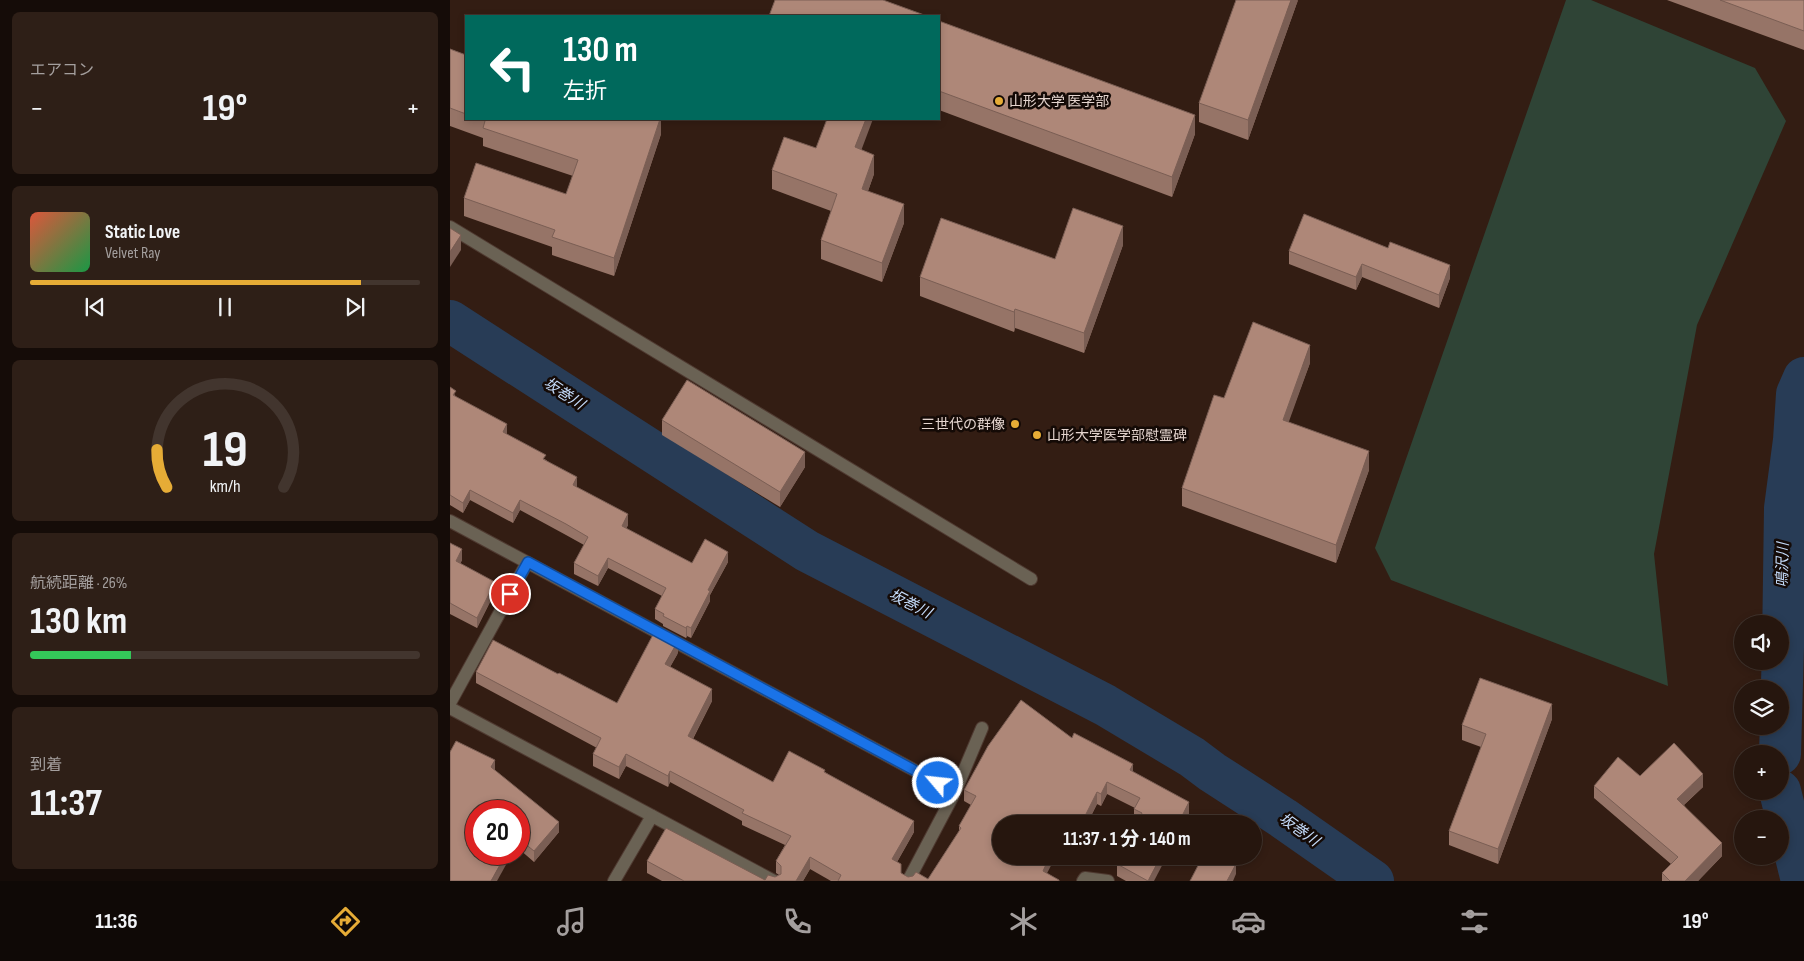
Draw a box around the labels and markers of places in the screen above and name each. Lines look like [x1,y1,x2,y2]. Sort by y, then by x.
place label: 山形大学 医学部 [1009,93,1109,110]
marker: 山形大学 医学部 [993,95,1005,107]
place label: 三世代の群像 [921,416,1005,433]
marker: 三世代の群像 [1009,418,1021,430]
place label: 山形大学医学部慰霊碑 [1047,427,1187,444]
marker: 山形大学医学部慰霊碑 [1031,429,1043,441]
pin [489,573,531,615]

